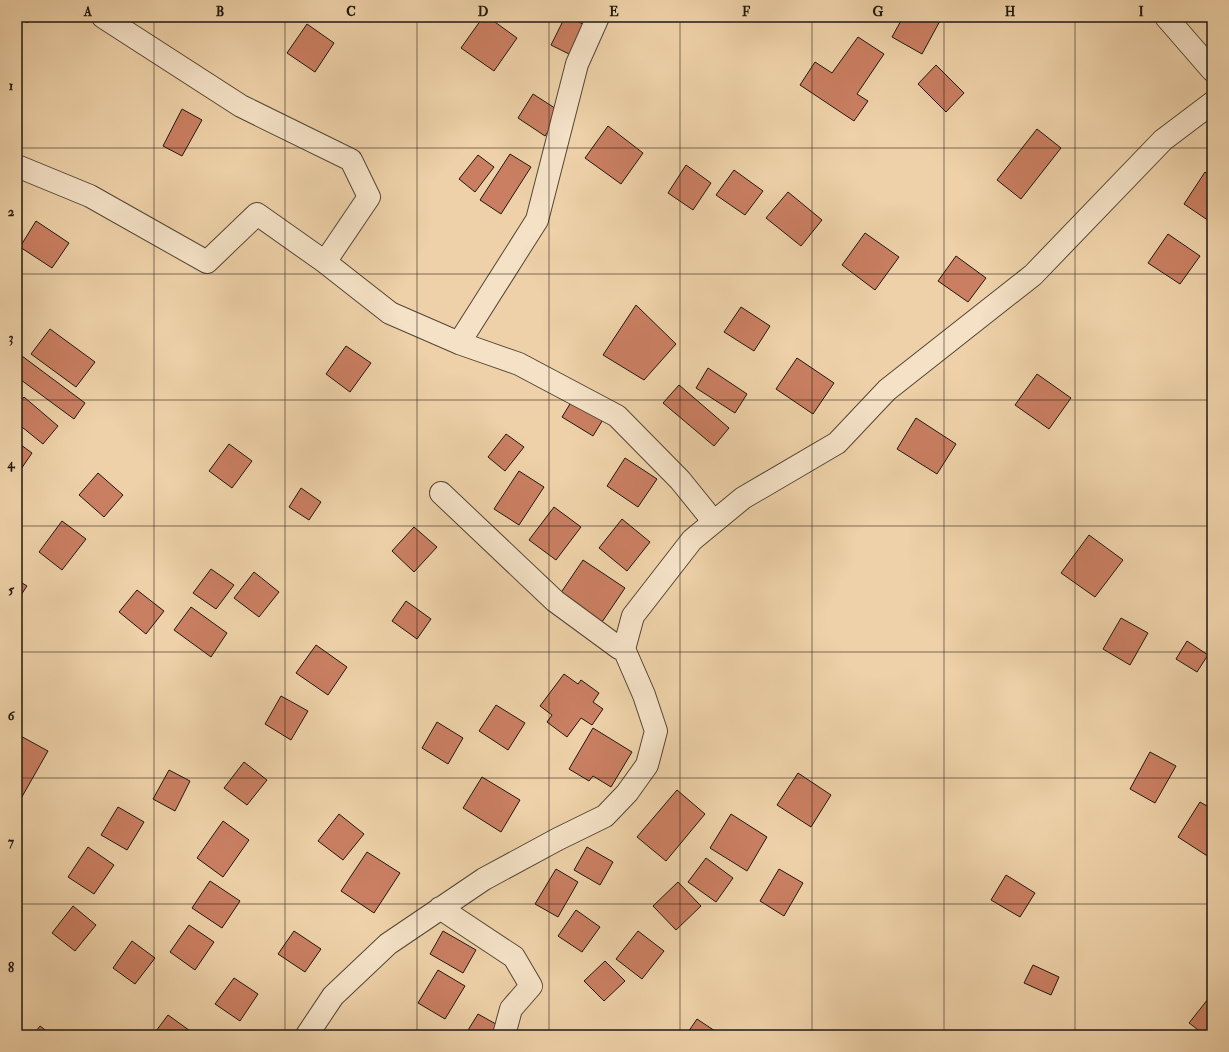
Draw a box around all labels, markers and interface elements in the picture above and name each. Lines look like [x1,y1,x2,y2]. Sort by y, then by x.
text: A [83,4,93,20]
text: B [216,4,224,20]
text: C [346,4,356,20]
text: D [478,4,489,20]
text: E [609,4,619,20]
text: F [742,4,751,20]
text: G [873,4,884,20]
text: H [1005,4,1016,20]
text: I [1138,4,1144,20]
text: 1 [9,78,14,94]
text: 2 [8,204,15,220]
text: 3 [9,330,14,346]
text: 4 [6,456,15,472]
text: 5 [8,582,14,598]
text: 6 [8,708,16,724]
text: 7 [8,834,15,850]
text: 8 [8,960,14,976]

